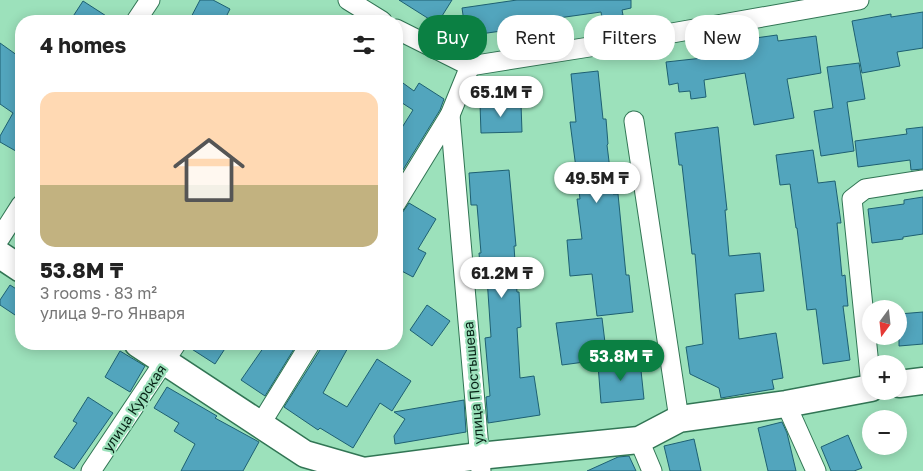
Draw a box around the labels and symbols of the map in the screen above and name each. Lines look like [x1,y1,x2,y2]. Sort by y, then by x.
pin: 65.1M ₸ [455,76,547,118]
pin: 49.5M ₸ [551,162,643,204]
pin: 61.2M ₸ [456,256,548,299]
north arrow [862,300,908,345]
street label: улица Постышева [459,321,487,445]
pin: 53.8M ₸ [575,340,667,382]
street label: улица Курская [99,361,169,455]

